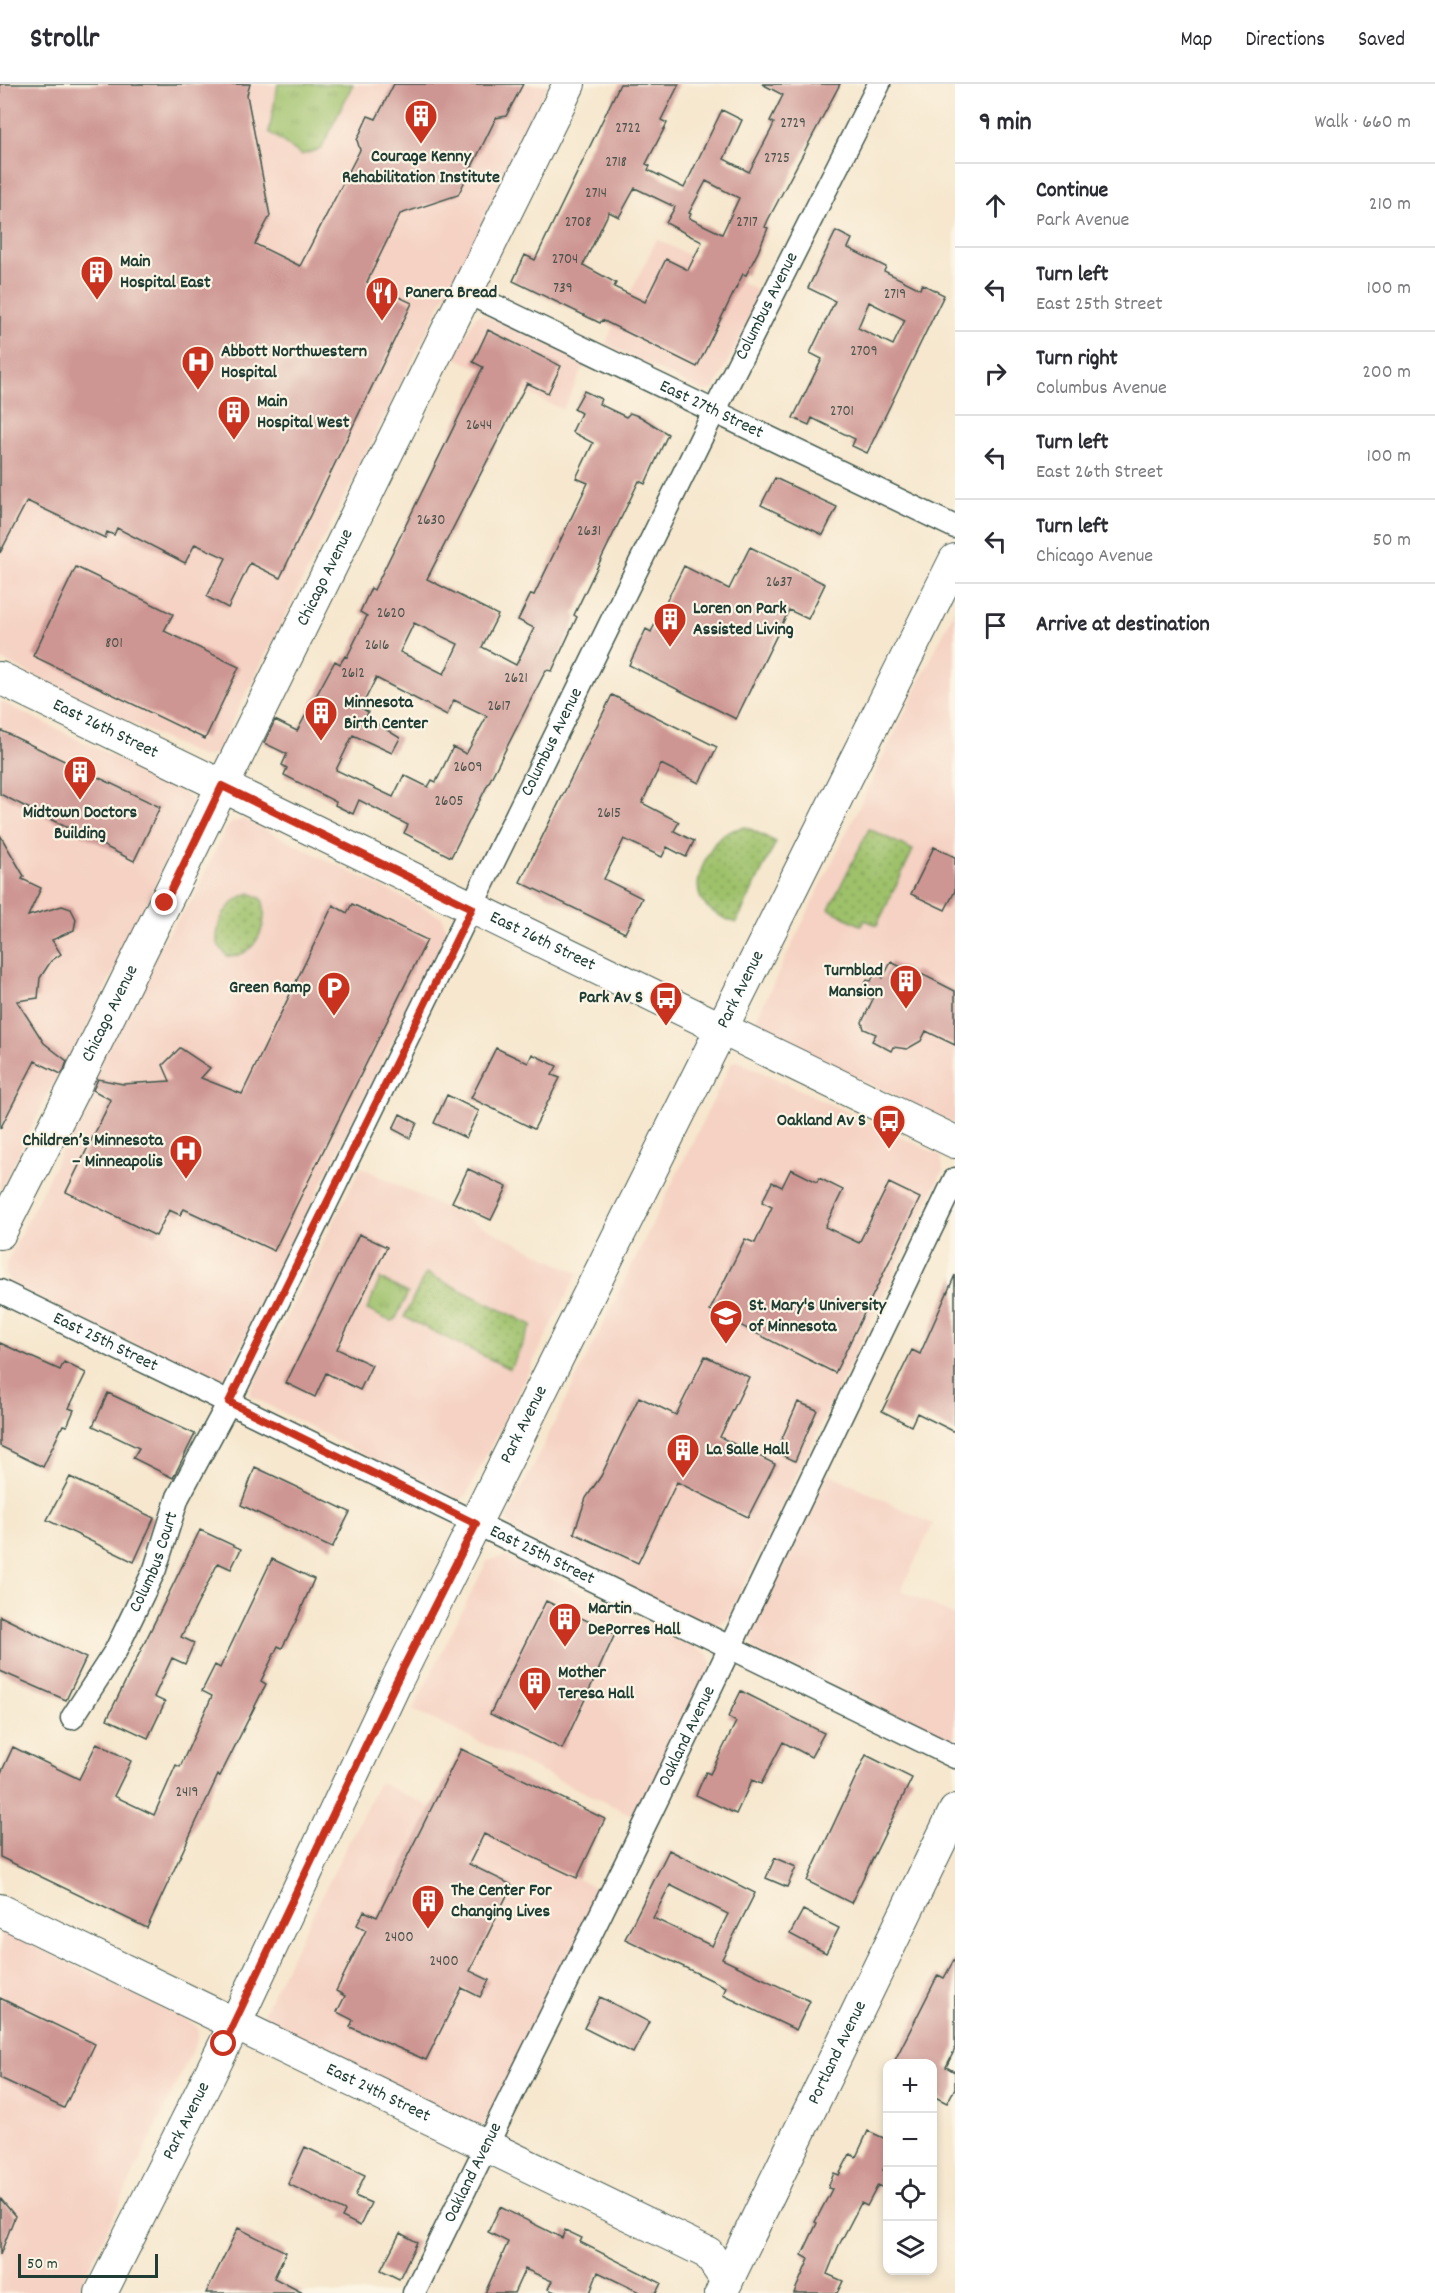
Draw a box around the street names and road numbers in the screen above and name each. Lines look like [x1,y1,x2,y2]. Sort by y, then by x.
street label: Columbus Avenue [730,248,805,365]
street label: East 27th Street [655,374,768,446]
street label: Chicago Avenue [291,525,360,631]
street label: Columbus Avenue [515,684,589,801]
street label: East 26th Street [48,693,163,766]
street label: East 26th Street [485,905,600,978]
street label: Park Avenue [711,946,771,1033]
street label: Chicago Avenue [76,961,145,1066]
street label: East 25th Street [48,1306,162,1379]
street label: Park Avenue [494,1381,554,1468]
street label: Columbus Court [123,1508,185,1617]
street label: East 25th Street [485,1519,599,1592]
street label: Oakland Avenue [652,1682,722,1791]
street label: Portland Avenue [802,1997,873,2109]
street label: East 24th Street [322,2057,435,2129]
street label: Park Avenue [157,2078,217,2164]
street label: Oakland Avenue [438,2118,509,2227]

